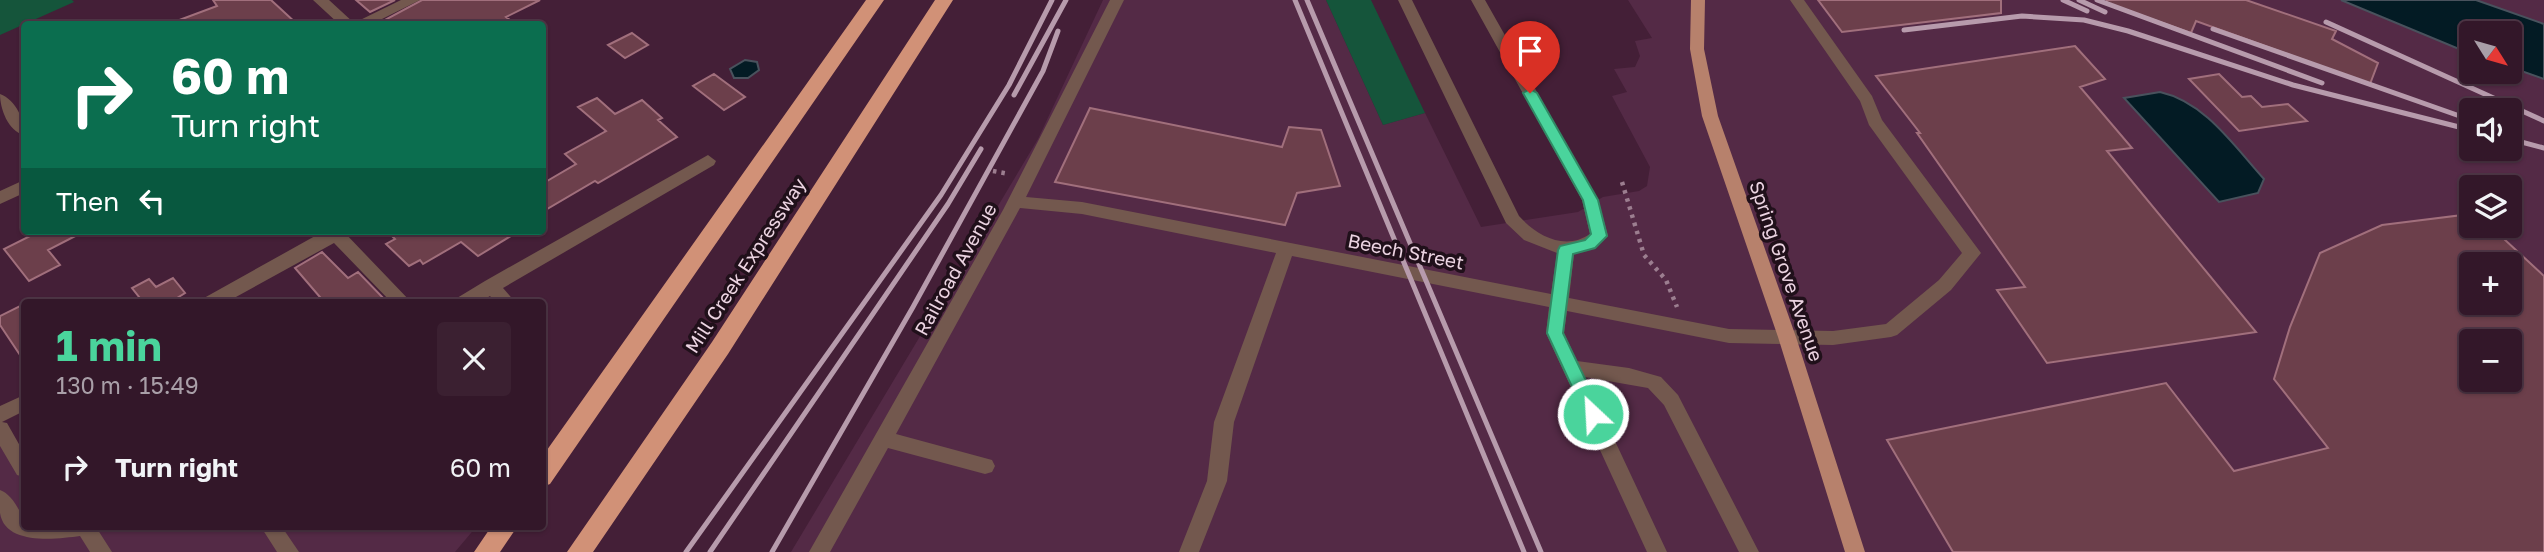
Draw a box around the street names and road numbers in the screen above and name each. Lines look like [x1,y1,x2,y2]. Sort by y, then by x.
street label: Mill Creek Expressway [680,173,810,357]
street label: Spring Grove Avenue [1745,178,1829,364]
street label: Railroad Avenue [909,199,1001,339]
street label: Beech Street [1346,228,1466,274]

